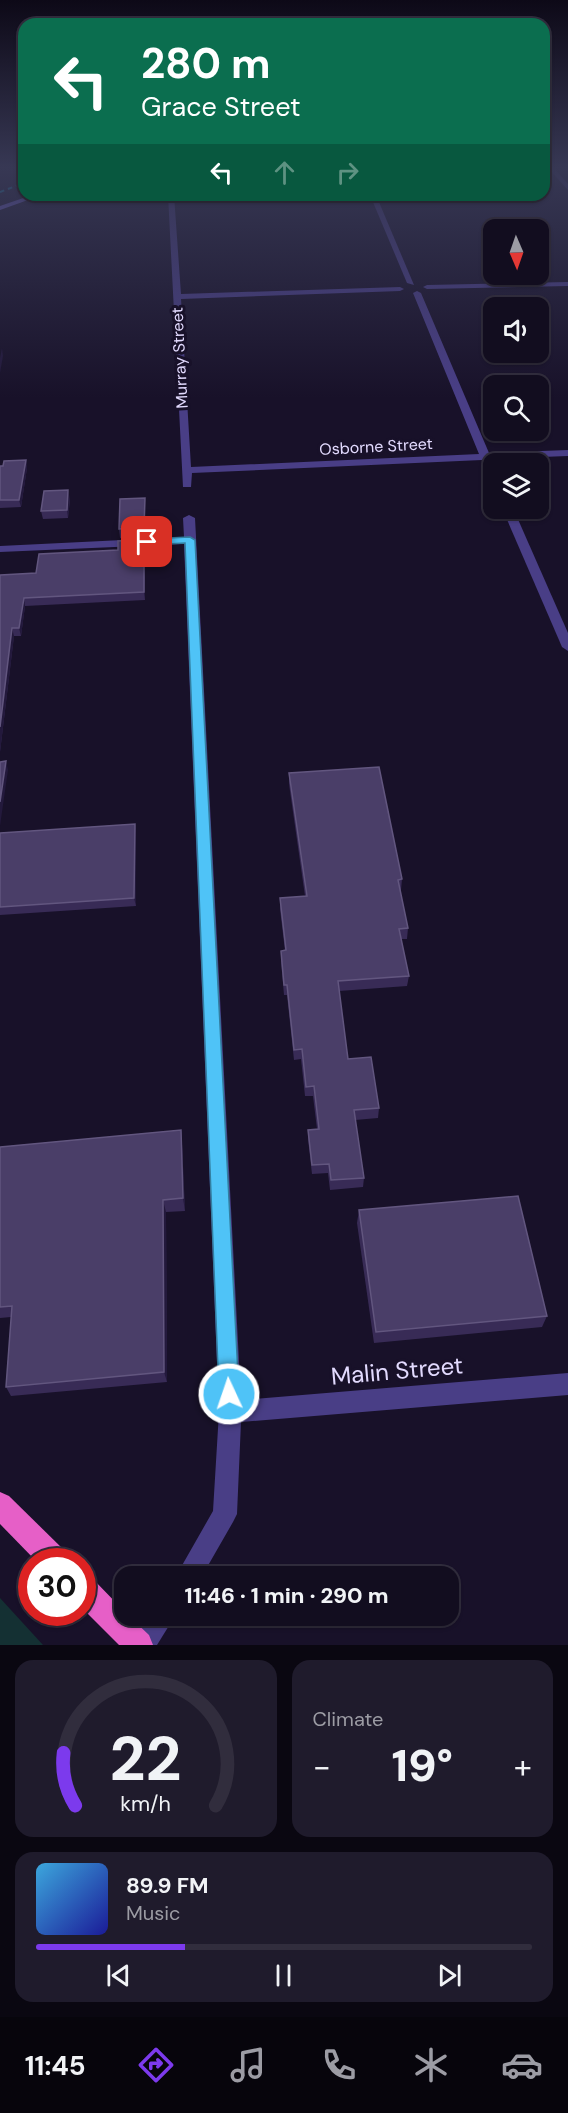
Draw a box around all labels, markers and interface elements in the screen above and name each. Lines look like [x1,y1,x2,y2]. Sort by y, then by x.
text: 280 m [141,36,271,91]
icon: left [42,42,120,120]
text: Grace Street [141,89,301,124]
icon: left [205,156,238,189]
icon: ahead [268,156,301,189]
icon: right [331,156,364,189]
north arrow [483,219,549,285]
map controls [483,219,549,519]
button: sound [483,297,549,363]
street label: Murray Street [166,307,193,409]
button: search [483,375,549,441]
street label: Osborne Street [319,433,433,460]
button: layers [483,453,549,519]
pin [121,516,172,567]
icon: arrive [130,525,163,558]
street label: Malin Street [330,1349,464,1392]
position arrow [197,1362,261,1426]
speed limit sign: 30 [18,1548,96,1626]
text: 11:46 · 1 min · 290 m [185,1581,388,1610]
text: Climate [313,1706,383,1732]
text: 22 [110,1718,182,1799]
text: 19° [391,1736,453,1795]
text: − [313,1745,331,1788]
text: + [514,1745,532,1788]
text: km/h [120,1790,171,1818]
text: 89.9 FM [126,1871,208,1900]
text: Music [126,1900,181,1926]
icon: previous [102,1959,135,1992]
icon: pause [267,1959,300,1992]
icon: next [433,1959,466,1992]
icon: directions [135,2044,177,2086]
icon: music [227,2044,269,2086]
icon: phone [318,2044,360,2086]
icon: climate [410,2044,452,2086]
icon: car [501,2044,543,2086]
text: 11:45 [25,2048,86,2083]

